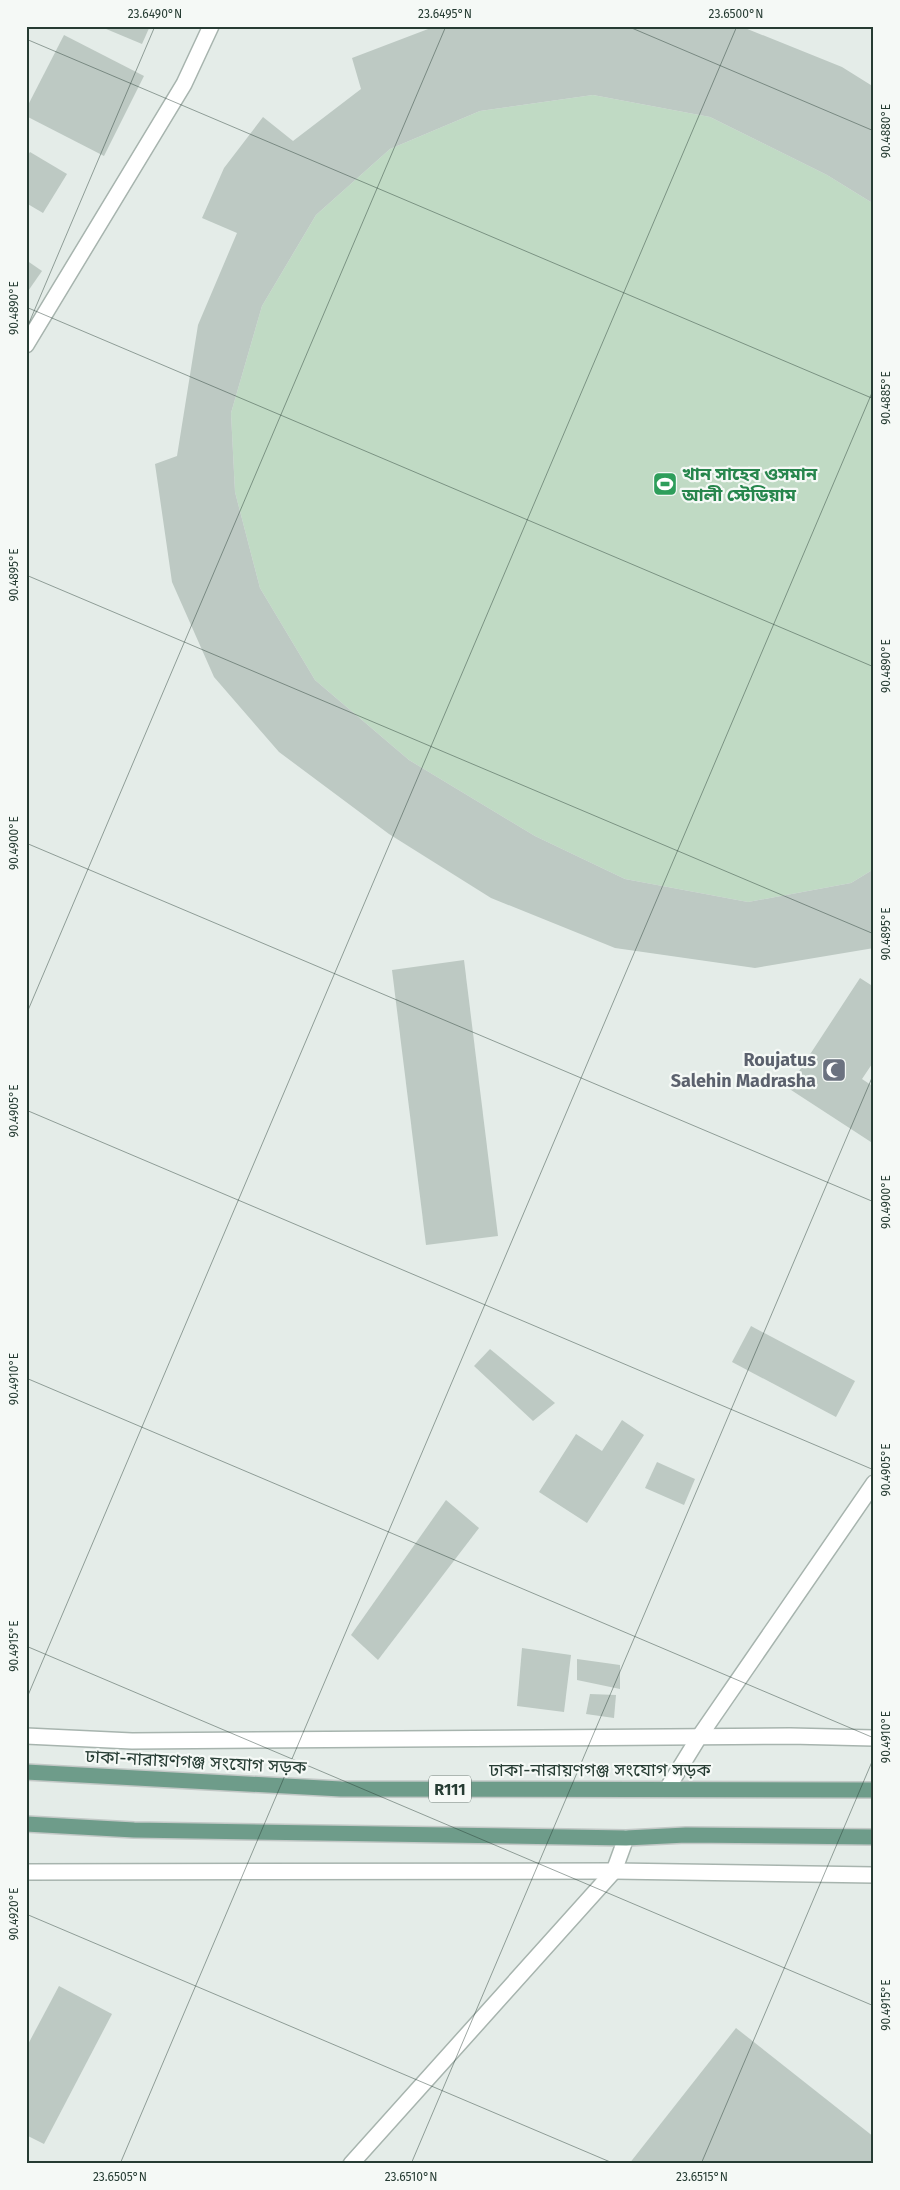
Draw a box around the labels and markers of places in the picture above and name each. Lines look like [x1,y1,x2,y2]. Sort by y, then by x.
place label: খান সাহেব ওসমান আলী স্টেডিয়াম [681,463,818,506]
sports icon: খান সাহেব ওসমান আলী স্টেডিয়াম [652,471,678,497]
place label: Roujatus Salehin Madrasha [671,1049,816,1092]
mosque icon: Roujatus Salehin Madrasha [821,1057,847,1083]

